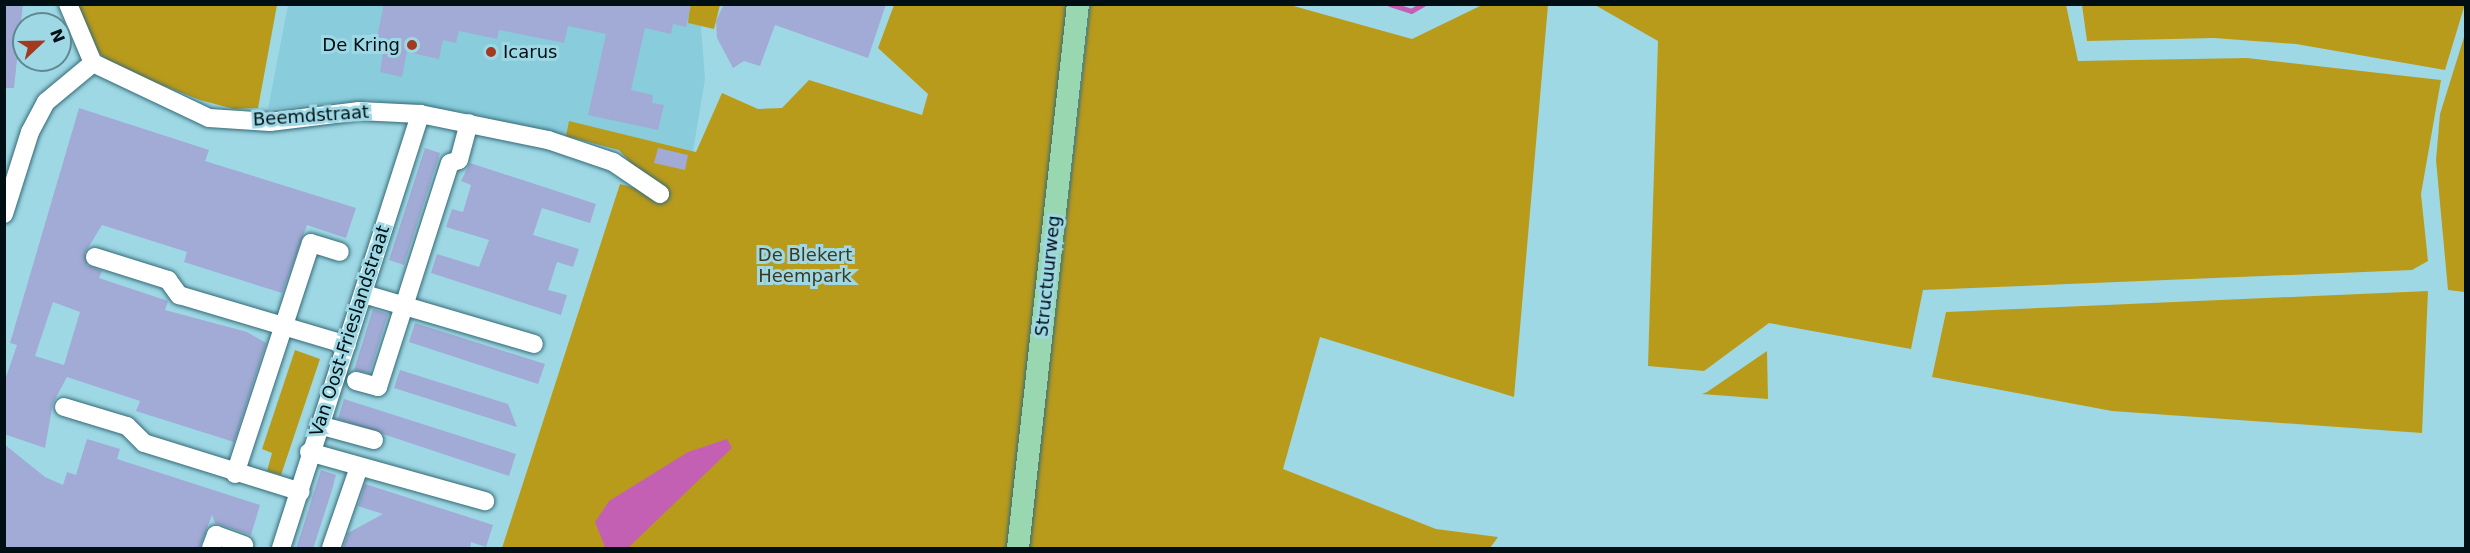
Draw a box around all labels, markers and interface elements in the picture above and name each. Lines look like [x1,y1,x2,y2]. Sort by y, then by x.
north arrow [12,12,72,72]
text: N [46,26,69,46]
place label: De Kring [322,34,400,56]
marker: De Kring [405,38,419,52]
place label: Icarus [503,41,557,63]
marker: Icarus [484,45,498,59]
street label: Beemdstraat [252,101,370,131]
street label: Structuurweg [1031,214,1065,338]
street label: Van Oost-Frieslandstraat [306,223,394,439]
park label: De Blekert Heempark [758,245,852,288]

